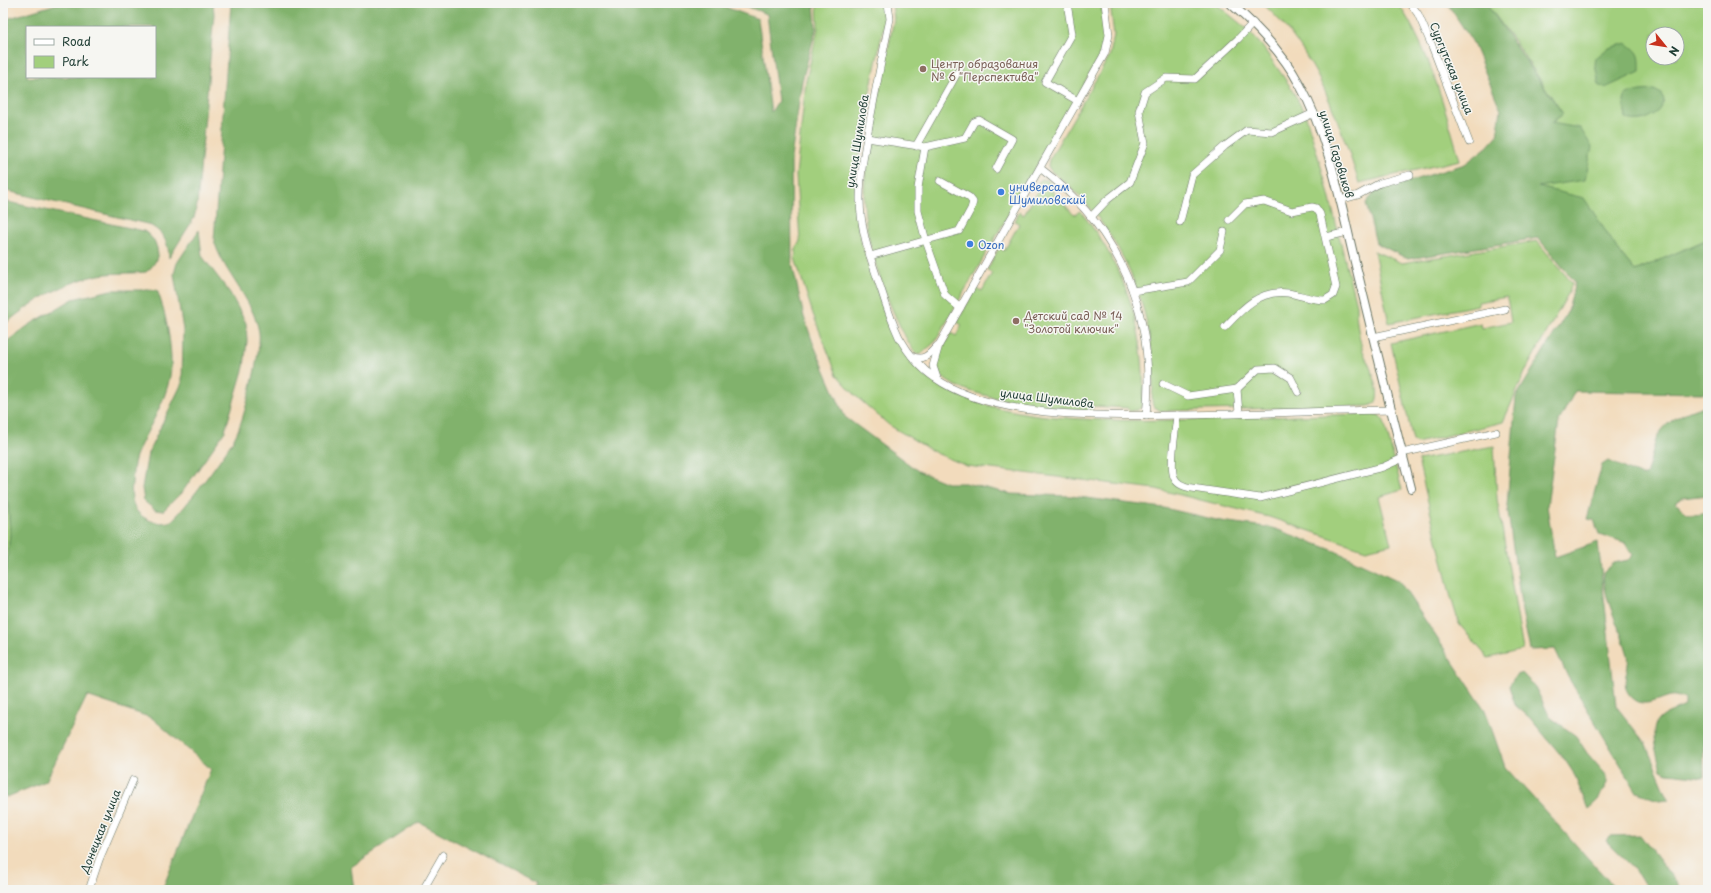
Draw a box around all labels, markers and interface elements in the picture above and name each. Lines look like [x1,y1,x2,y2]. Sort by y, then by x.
street label: Сургутская улица [1426,19,1478,117]
legend [26,26,156,78]
north arrow [1645,26,1685,66]
text: Road [62,32,91,50]
text: N [1664,43,1684,60]
text: Park [62,52,89,70]
place label: Центр образования № 6 "Перспектива" [931,55,1039,85]
marker: Центр образования № 6 "Перспектива" [918,64,928,74]
street label: улица Шумилова [841,93,873,189]
street label: улица Газовиков [1316,108,1358,200]
place label: универсам Шумиловский [1009,178,1086,208]
marker: универсам Шумиловский [996,187,1006,197]
place label: Ozon [978,236,1004,253]
marker: Ozon [965,239,975,249]
place label: Детский сад № 14 "Золотой ключик" [1023,307,1123,337]
marker: Детский сад № 14 "Золотой ключик" [1011,316,1021,326]
street label: улица Шумилова [999,384,1095,412]
street label: Донецкая улица [75,786,125,876]

